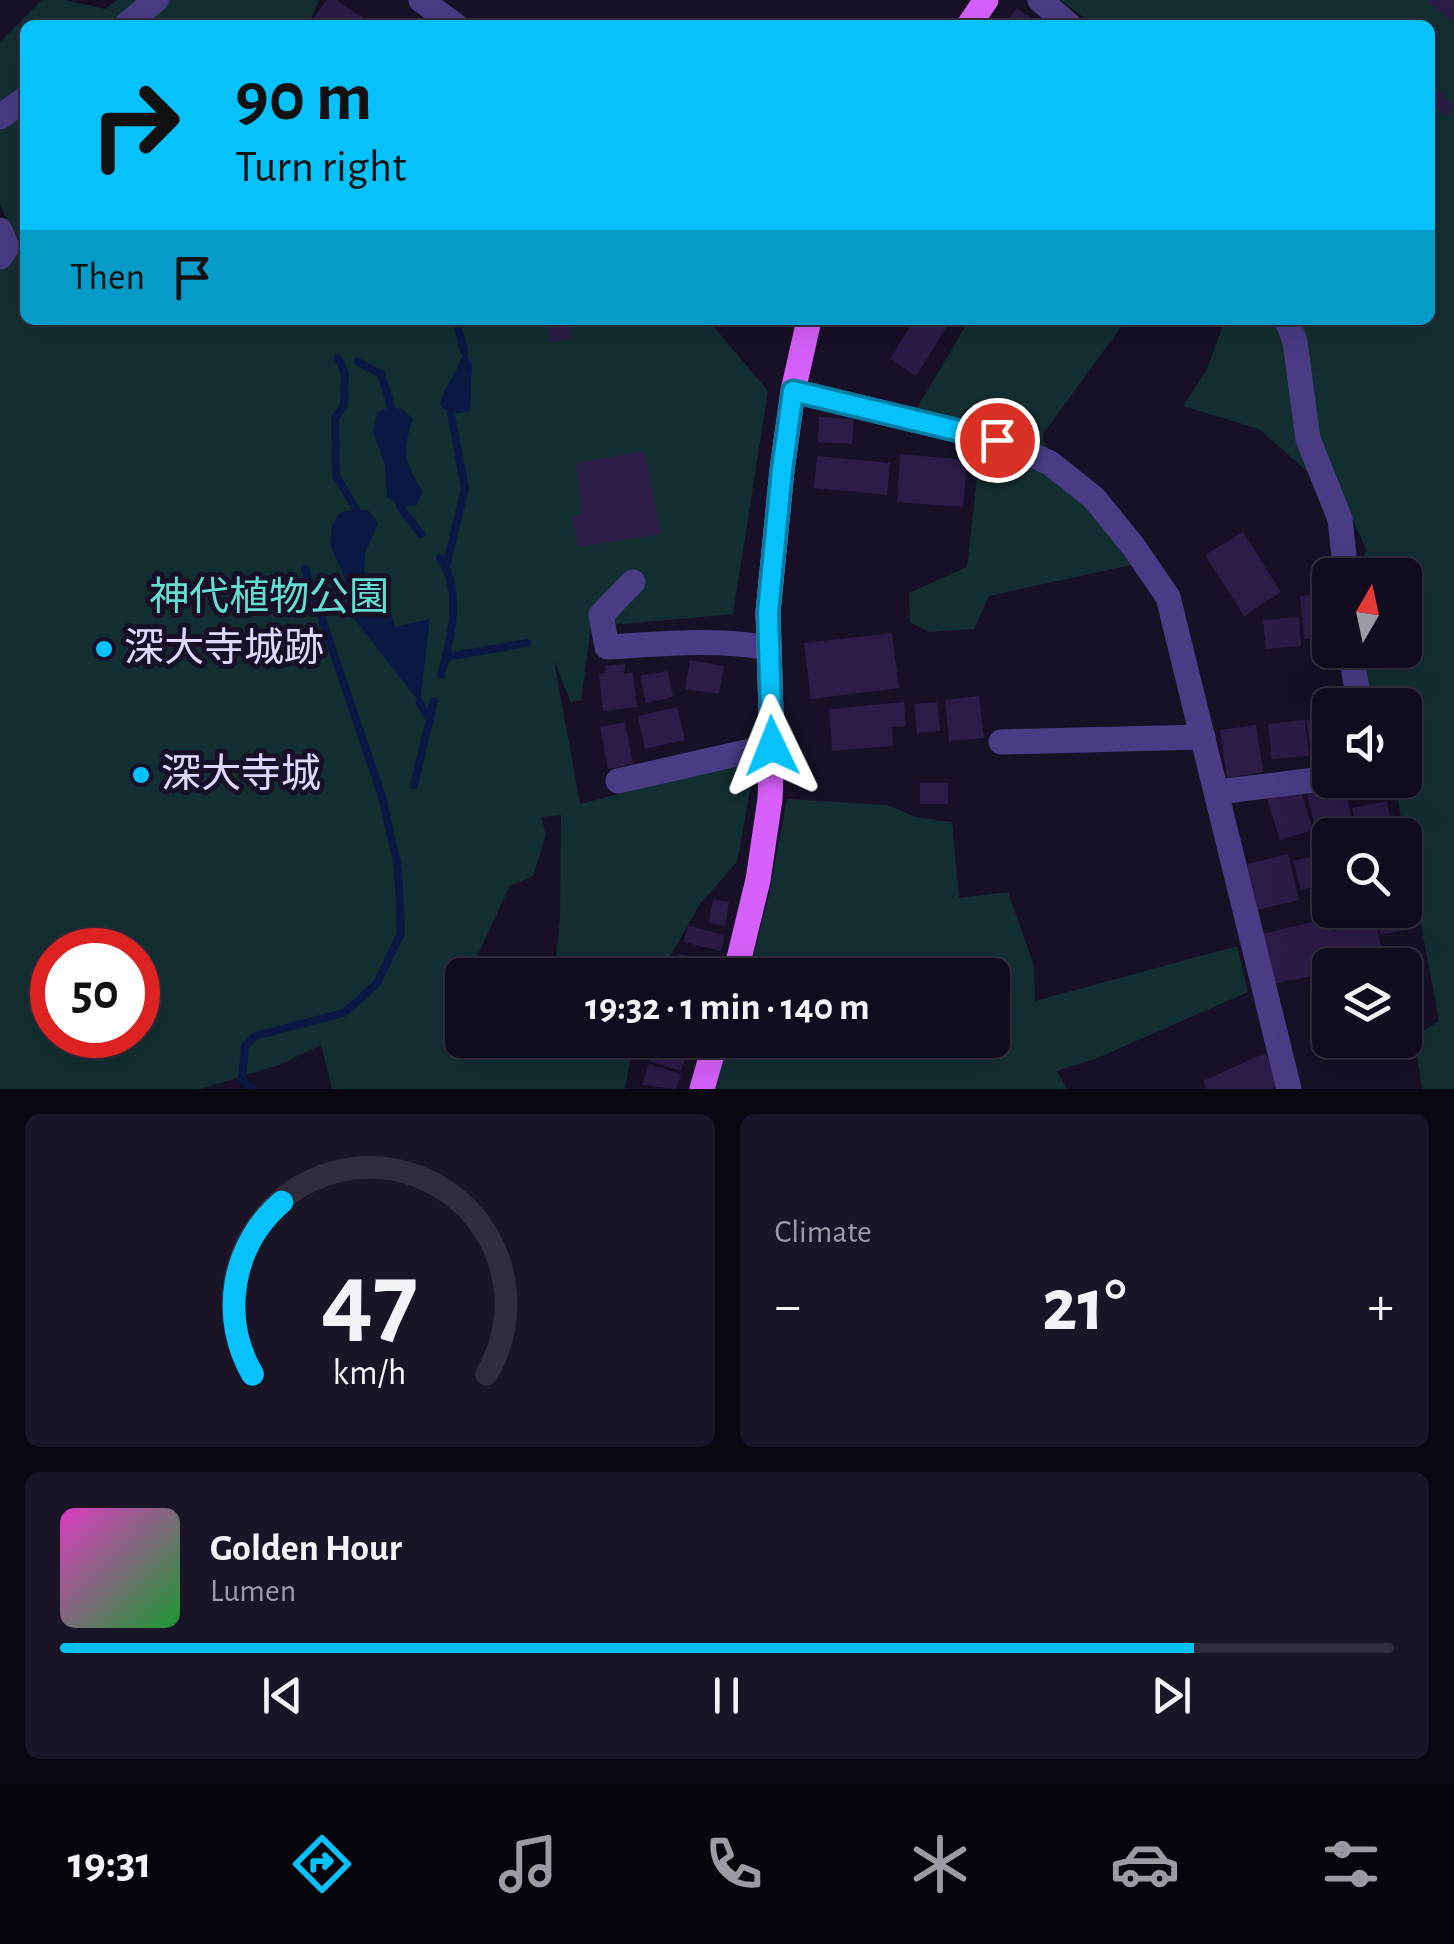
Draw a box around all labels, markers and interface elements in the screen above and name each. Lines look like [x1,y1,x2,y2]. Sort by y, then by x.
icon: right [70,60,200,190]
text: 90 m [235,63,372,133]
text: Turn right [235,145,407,190]
icon: arrive [165,250,220,305]
text: Then [70,259,145,297]
pin [955,398,1040,483]
icon: arrive [970,413,1025,468]
north arrow [1312,558,1422,668]
map controls [1312,558,1422,1058]
park label: 神代植物公園 [149,576,389,618]
place label: 深大寺城跡 [124,627,324,669]
marker: 深大寺城跡 [93,638,115,660]
button: sound [1312,688,1422,798]
position arrow [720,694,824,798]
place label: 深大寺城 [161,753,321,795]
marker: 深大寺城 [130,764,152,786]
button: search [1312,818,1422,928]
speed limit sign: 50 [30,928,160,1058]
button: layers [1312,948,1422,1058]
text: 19:32 · 1 min · 140 m [585,989,870,1027]
text: Climate [775,1216,872,1248]
text: 47 [321,1249,418,1353]
text: 21° [1042,1269,1126,1344]
text: − [775,1279,801,1334]
text: + [1368,1279,1394,1334]
text: km/h [333,1355,407,1391]
text: Golden Hour [210,1530,402,1568]
text: Lumen [210,1575,296,1607]
icon: previous [255,1668,310,1723]
icon: pause [699,1668,754,1723]
icon: next [1144,1668,1199,1723]
icon: directions [287,1829,357,1899]
icon: music [493,1829,563,1899]
icon: phone [699,1829,769,1899]
icon: climate [905,1829,975,1899]
icon: car [1110,1829,1180,1899]
icon: filters [1316,1829,1386,1899]
text: 19:31 [68,1841,152,1886]

